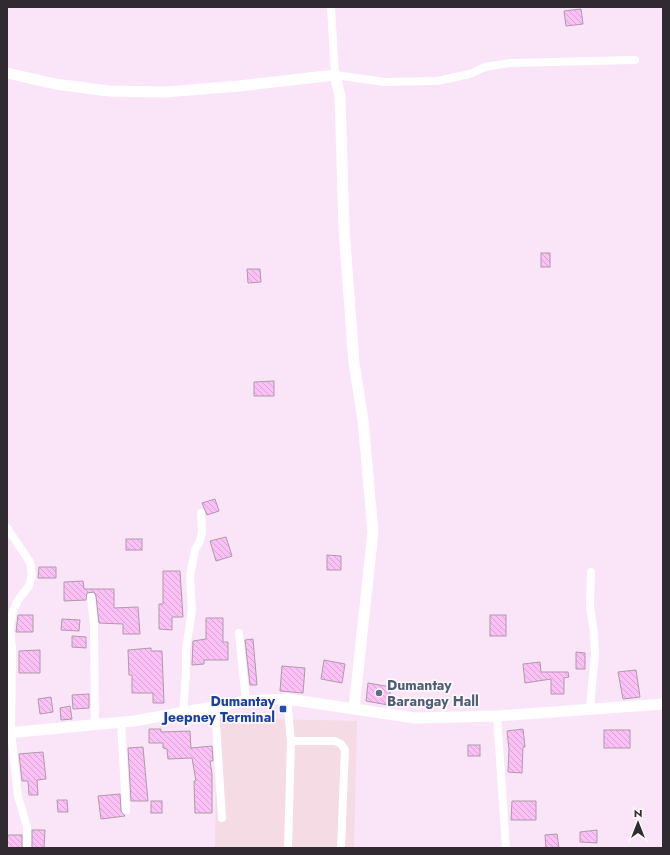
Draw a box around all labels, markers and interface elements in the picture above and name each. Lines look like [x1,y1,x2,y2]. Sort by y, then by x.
place label: Dumantay Barangay Hall [387,675,479,711]
marker: Dumantay Barangay Hall [374,688,384,698]
place label: Dumantay Jeepney Terminal [160,691,276,727]
marker: Dumantay Jeepney Terminal [278,704,288,714]
north arrow [618,803,658,843]
text: N [634,805,642,821]

